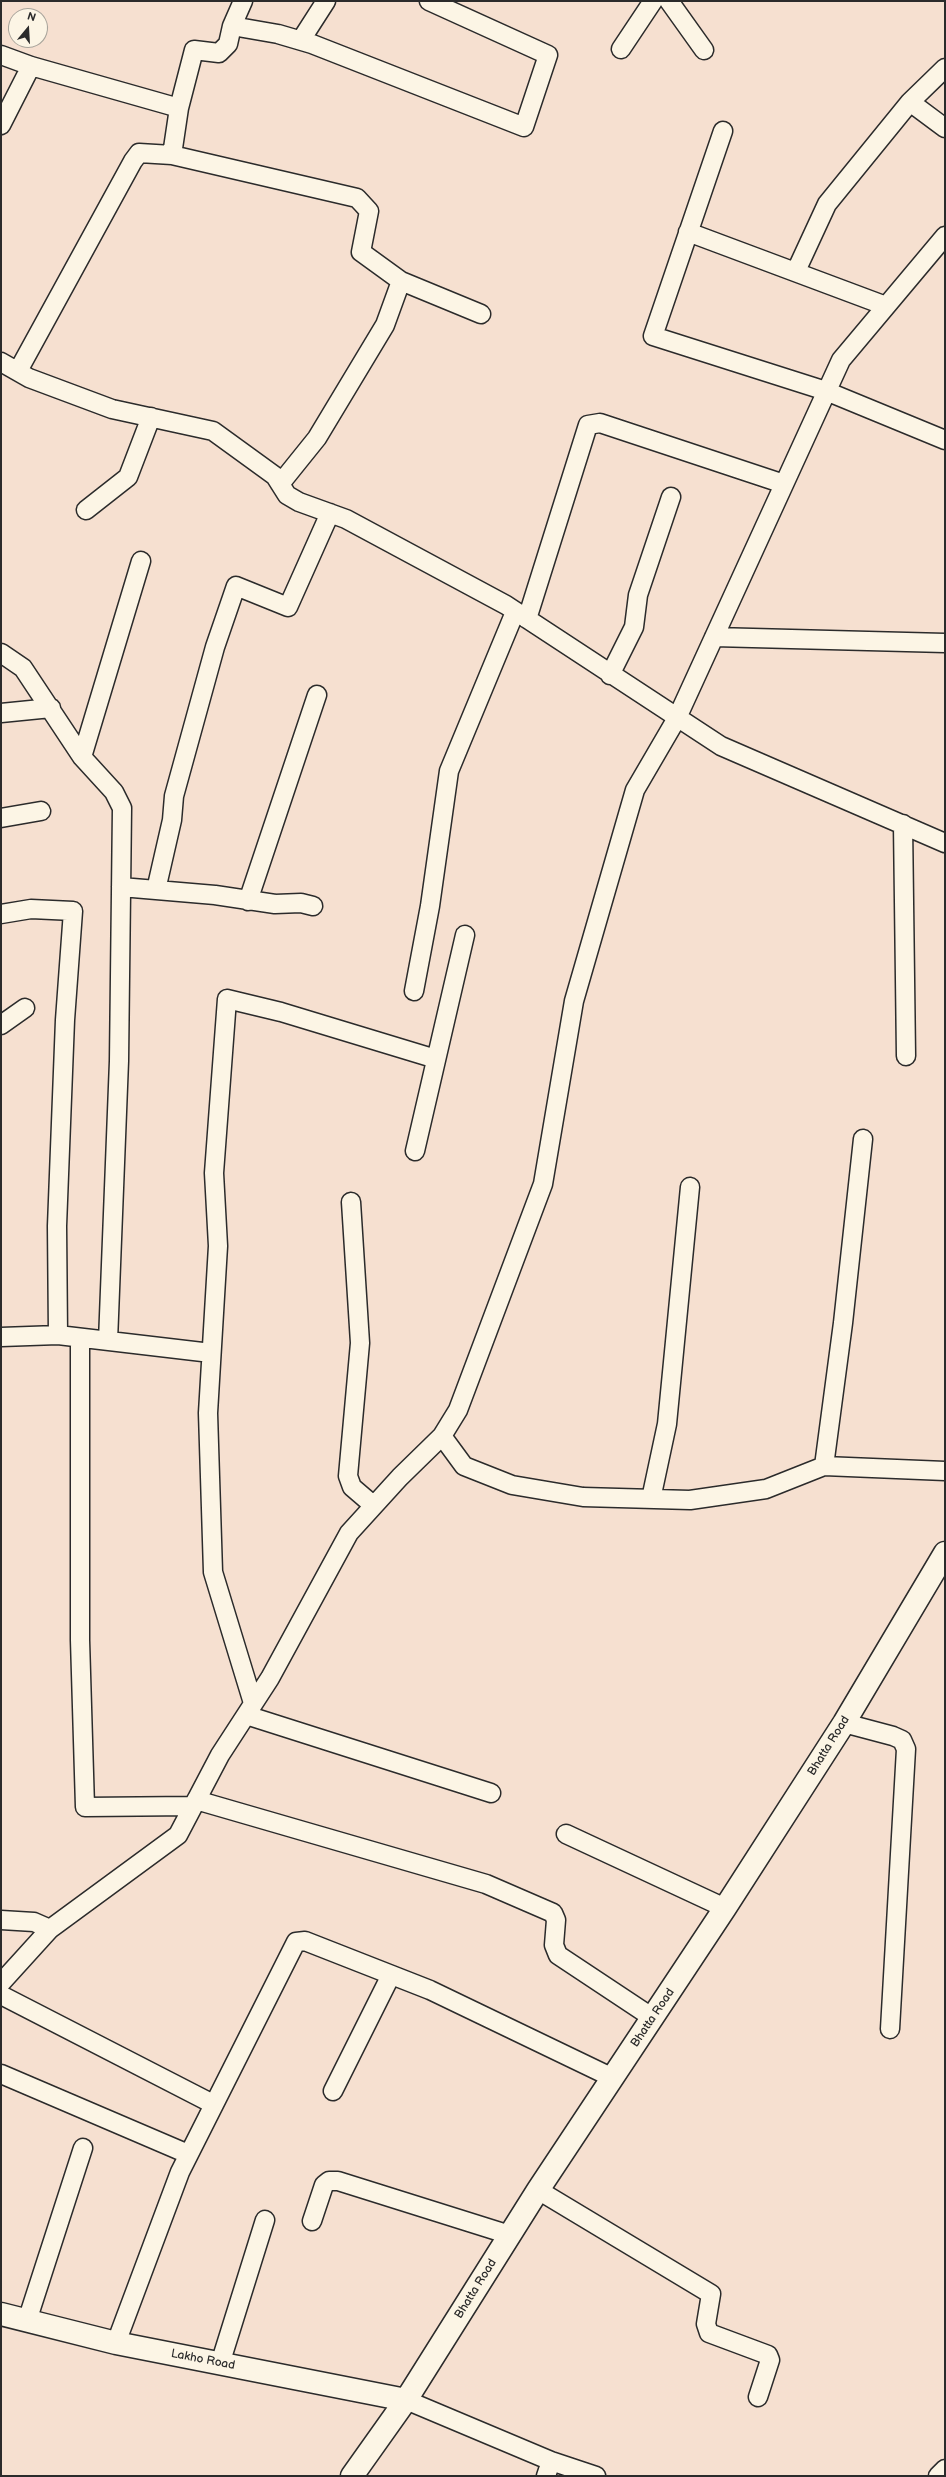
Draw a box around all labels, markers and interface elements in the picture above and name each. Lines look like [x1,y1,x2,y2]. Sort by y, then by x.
north arrow [8,8,48,48]
text: N [26,10,37,25]
street label: Bhatta Road [805,1713,853,1779]
street label: Bhatta Road [628,1986,678,2050]
street label: Bhatta Road [452,2256,500,2322]
street label: Lakho Road [170,2347,236,2373]

